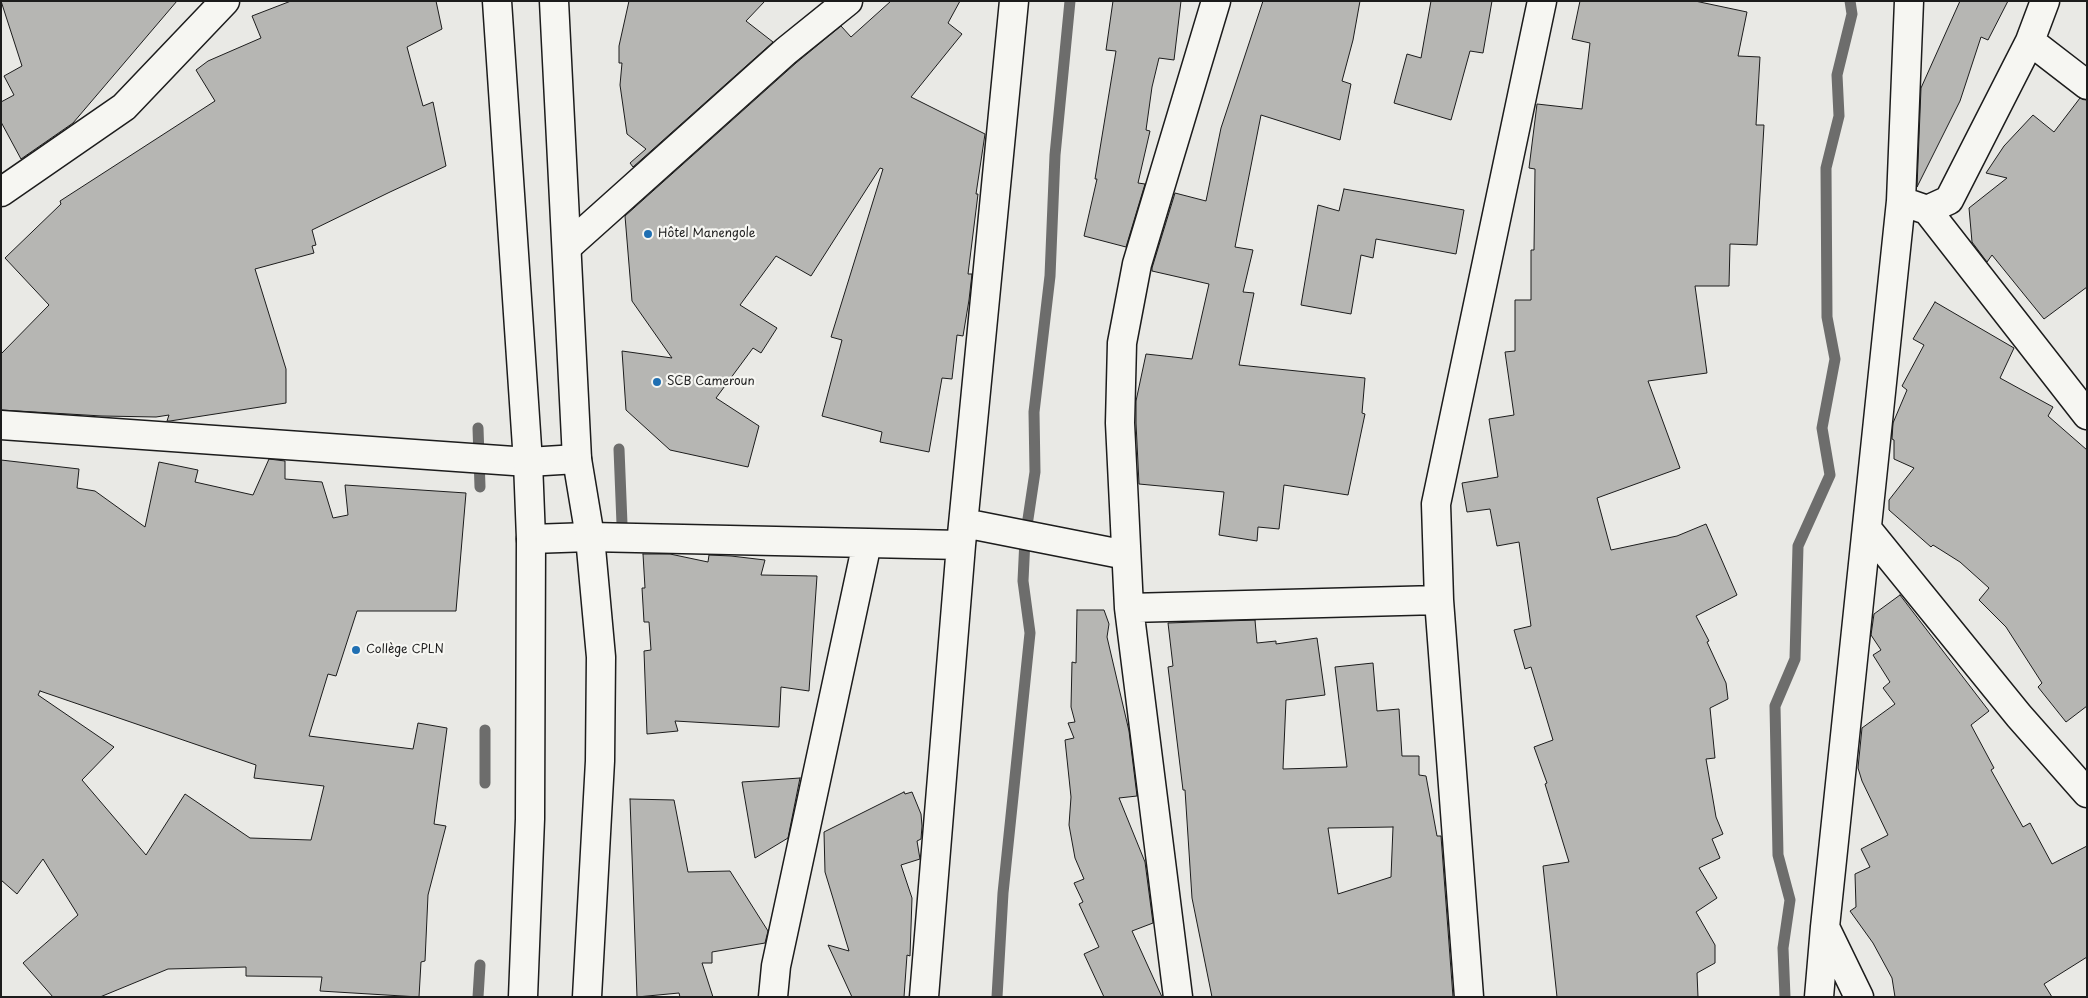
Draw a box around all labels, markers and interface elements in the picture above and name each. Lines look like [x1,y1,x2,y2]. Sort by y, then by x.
place label: Hôtel Manengole [658,227,756,241]
marker: Hôtel Manengole [642,228,654,240]
place label: SCB Cameroun [667,375,755,389]
marker: SCB Cameroun [651,376,663,388]
place label: Collège CPLN [366,643,444,657]
marker: Collège CPLN [350,644,362,656]

